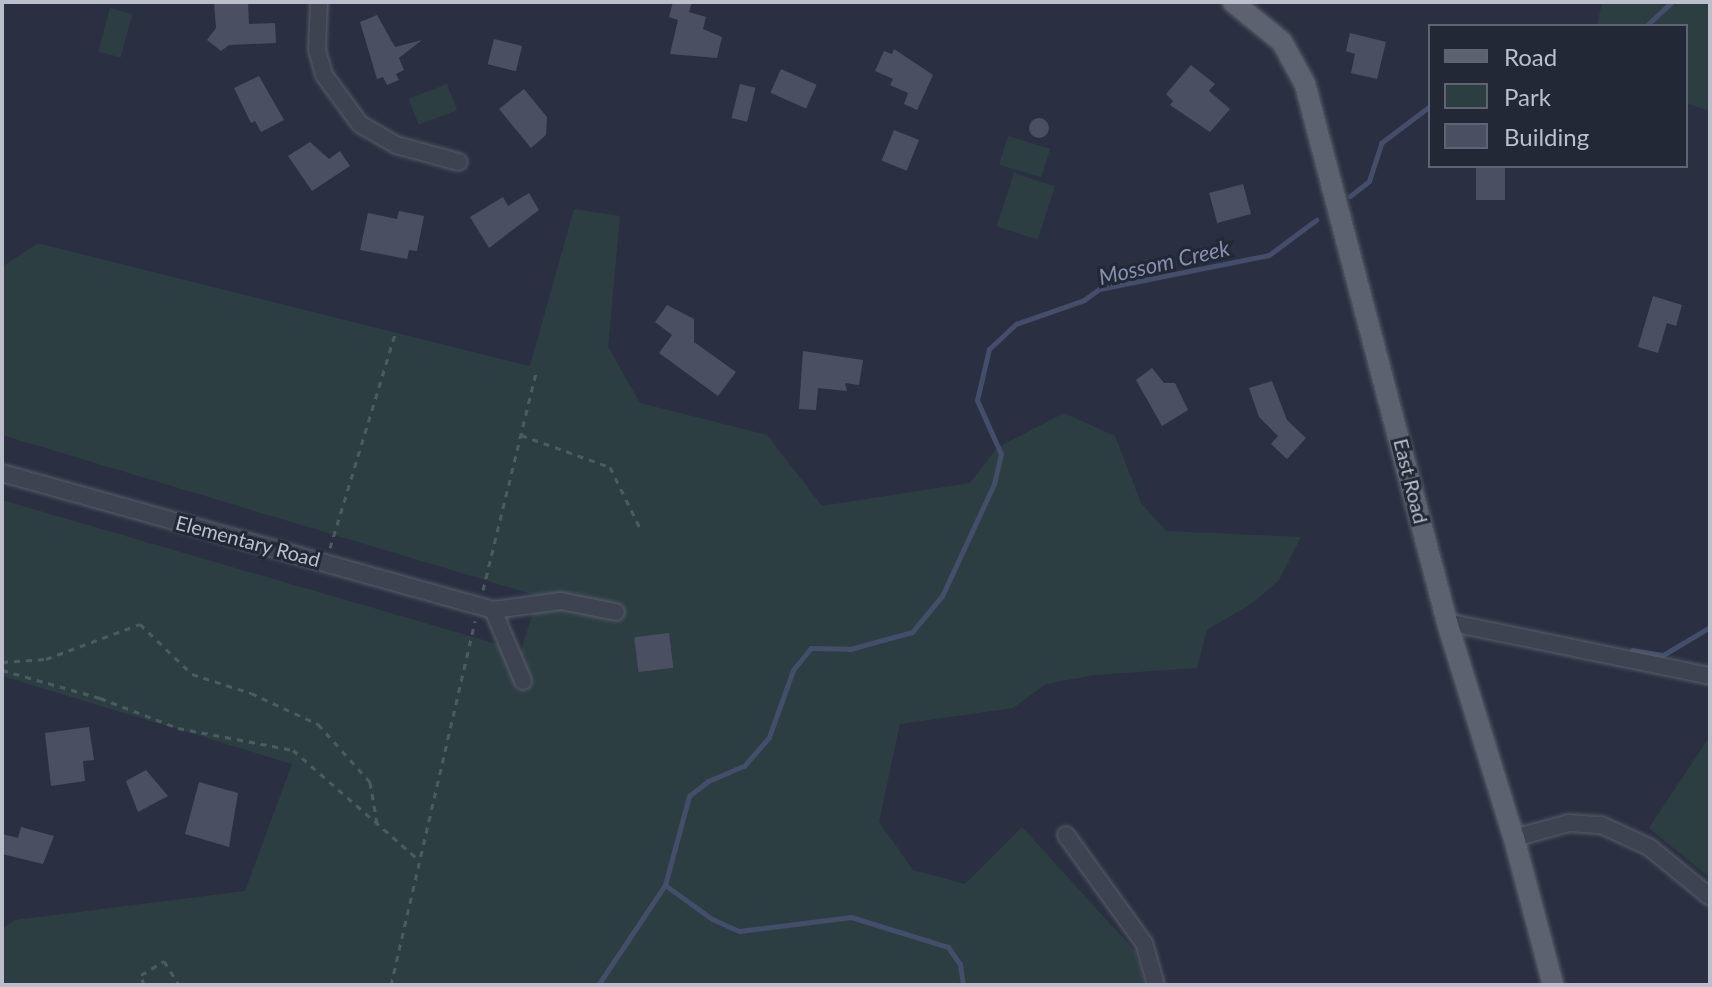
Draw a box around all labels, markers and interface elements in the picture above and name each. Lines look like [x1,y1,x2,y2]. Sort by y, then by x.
legend [1428,24,1688,168]
text: Road [1504,42,1557,71]
text: Park [1504,82,1551,111]
text: Building [1504,122,1589,151]
water label: Mossom Creek [1096,234,1232,290]
street label: East Road [1389,436,1433,526]
street label: Elementary Road [173,510,323,572]

